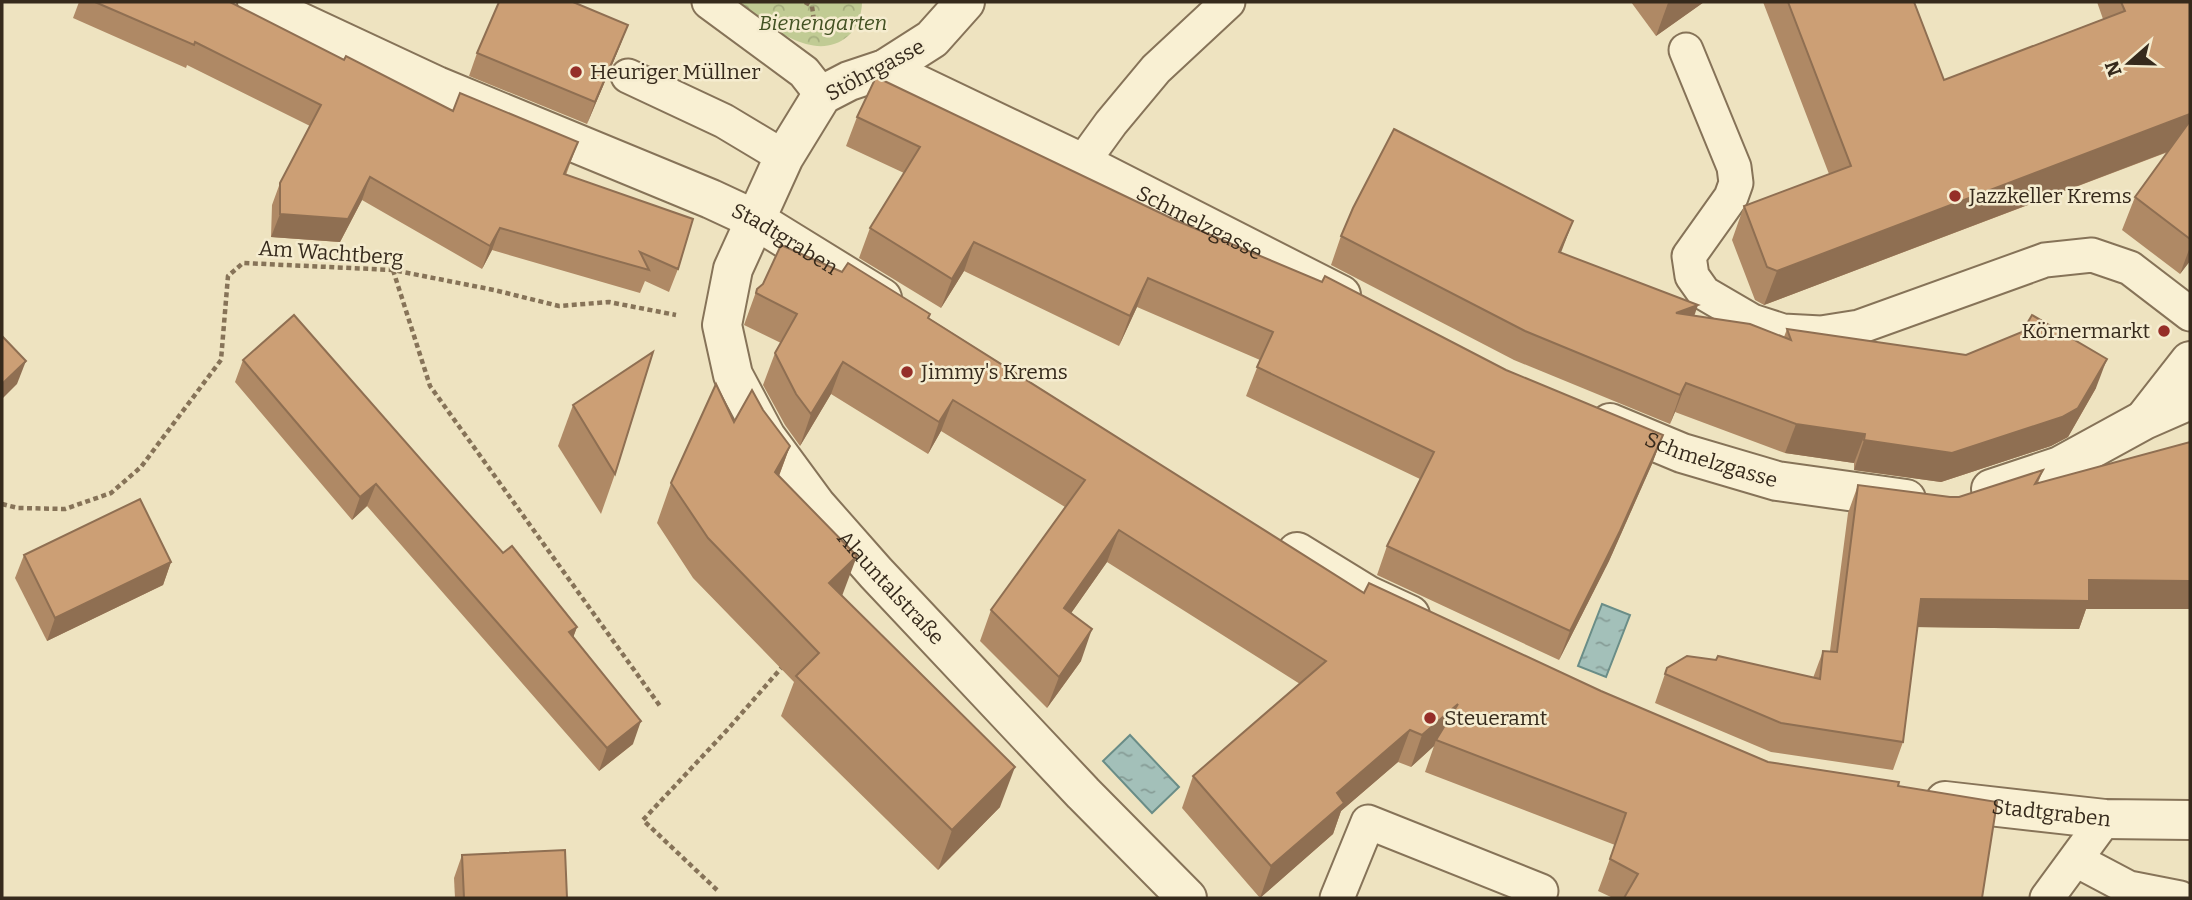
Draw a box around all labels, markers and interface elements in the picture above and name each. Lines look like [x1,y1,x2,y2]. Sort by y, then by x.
park label: Bienengarten [759,10,887,36]
north arrow [2094,28,2164,98]
street label: Stöhrgasse [821,33,929,107]
text: N [2100,58,2127,79]
place label: Heuriger Müllner [590,59,760,85]
marker: Heuriger Müllner [568,64,584,80]
street label: Schmelzgasse [1132,180,1267,266]
place label: Jazzkeller Krems [1968,183,2132,209]
marker: Jazzkeller Krems [1947,188,1963,204]
street label: Stadtgraben [727,197,843,281]
street label: Am Wachtberg [258,235,404,271]
place label: Körnermarkt [2022,318,2150,344]
marker: Körnermarkt [2156,323,2172,339]
place label: Jimmy's Krems [920,359,1068,385]
marker: Jimmy's Krems [899,364,915,380]
street label: Schmelzgasse [1641,426,1781,493]
street label: Alauntalstraße [832,525,950,650]
place label: Steueramt [1444,705,1548,731]
marker: Steueramt [1422,710,1438,726]
street label: Stadtgraben [1990,793,2112,833]

